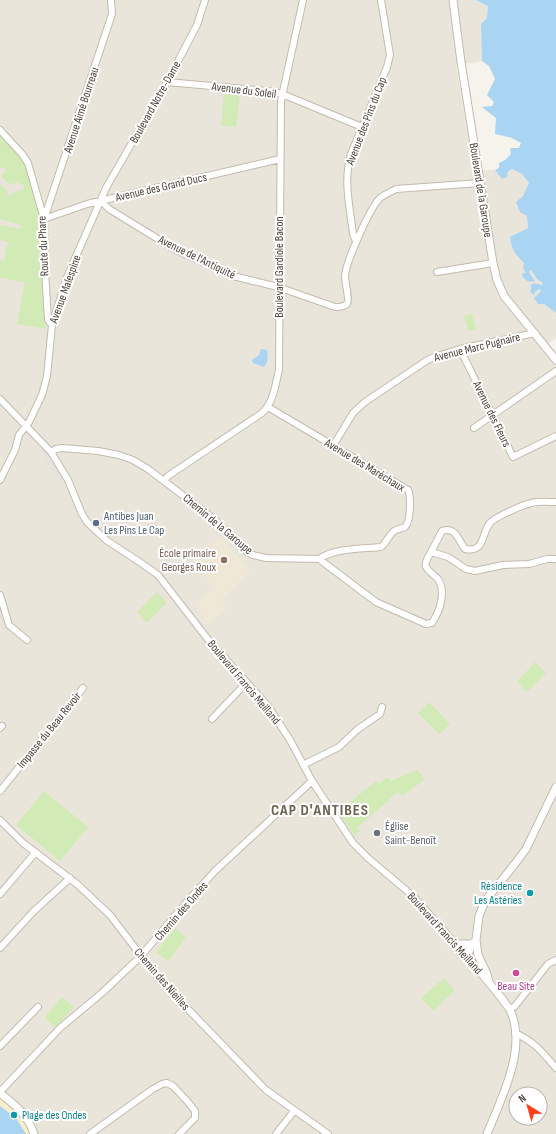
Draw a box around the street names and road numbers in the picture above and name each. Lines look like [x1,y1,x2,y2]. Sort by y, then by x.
street label: Boulevard Notre-Dame [127,58,184,146]
street label: Avenue Aimé Bourreau [60,65,102,156]
street label: Avenue des Pins du Cap [342,75,390,168]
street label: Avenue du Soleil [210,79,277,102]
street label: Boulevard de la Garoupe [466,142,495,239]
street label: Avenue des Grand Ducs [113,170,208,206]
street label: Route du Phare [34,215,53,277]
street label: Boulevard Gardiole Bacon [272,216,287,318]
street label: Avenue de l'Antiquité [155,232,238,283]
street label: Avenue Malespine [46,253,85,326]
street label: Avenue Marc Pugnaire [432,330,522,366]
street label: Avenue des Fleurs [469,378,514,450]
street label: Avenue des Maréchaux [321,435,408,496]
street label: Chemin de la Garoupe [180,491,256,558]
street label: Boulevard Francis Meilland [204,637,283,728]
street label: Impasse du Beau Revoir [14,689,85,772]
street label: Chemin des Ondes [151,878,211,944]
street label: Boulevard Francis Meilland [404,889,486,978]
street label: Chemin des Nieilles [130,945,193,1014]

